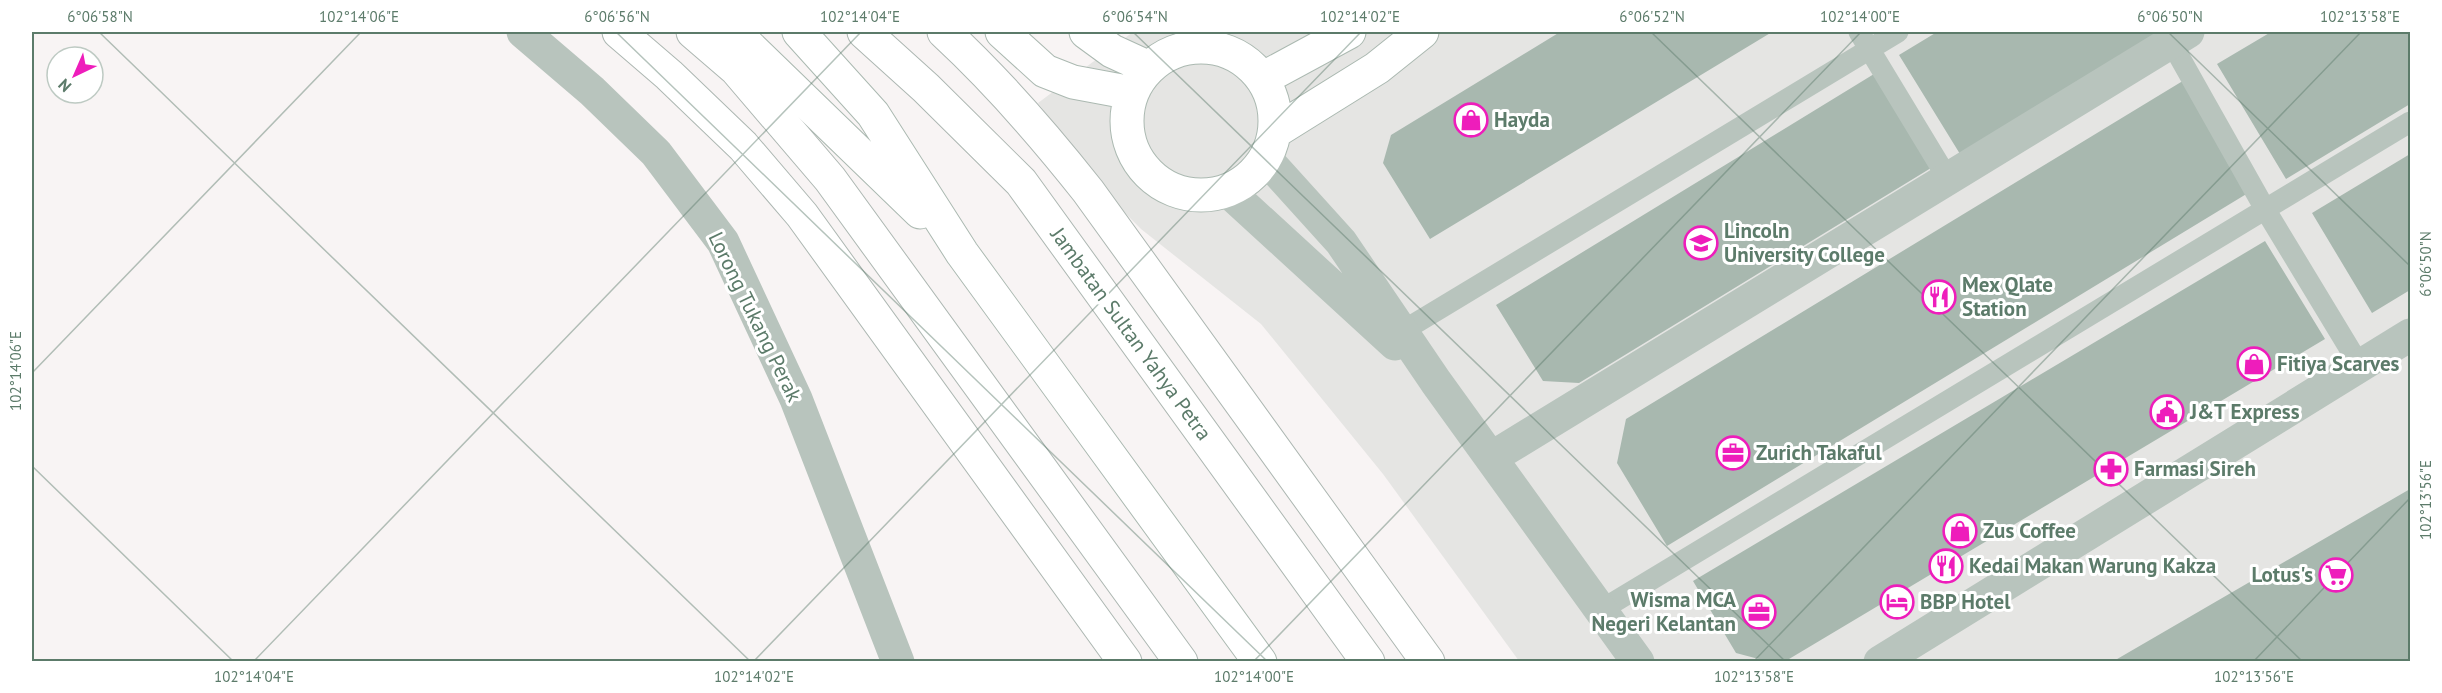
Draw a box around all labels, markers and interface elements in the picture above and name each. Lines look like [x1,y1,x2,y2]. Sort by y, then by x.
text: 6°06'58"N [67,7,133,26]
text: 102°14'06"E [319,7,399,26]
text: 6°06'56"N [584,7,650,26]
text: 102°14'04"E [820,7,900,26]
text: 6°06'54"N [1102,7,1168,26]
text: 102°14'02"E [1320,7,1400,26]
text: 6°06'52"N [1619,7,1685,26]
text: 102°14'00"E [1820,7,1900,26]
text: 6°06'50"N [2137,7,2203,26]
text: 102°13'58"E [2320,7,2400,26]
north arrow [45,45,105,105]
text: N [54,75,75,97]
shop icon: Hayda [1453,102,1489,138]
place label: Hayda [1494,106,1550,133]
place label: Lincoln University College [1724,217,1885,268]
street label: Jambatan Sultan Yahya Petra [1044,221,1218,446]
school or university icon: Lincoln University College [1683,225,1719,261]
street label: Lorong Tukang Perak [703,227,808,406]
text: 6°06'50"N [2416,231,2435,297]
place label: Mex Qlate Station [1962,271,2053,322]
restaurant icon: Mex Qlate Station [1921,279,1957,315]
text: 102°14'06"E [6,331,25,411]
shop icon: Fitiya Scarves [2236,346,2272,382]
place label: Fitiya Scarves [2277,350,2400,377]
public building icon: J&T Express [2149,394,2185,430]
place label: J&T Express [2189,398,2300,425]
office icon: Zurich Takaful [1715,435,1751,471]
place label: Zurich Takaful [1756,439,1882,466]
pharmacy icon: Farmasi Sireh [2093,451,2129,487]
place label: Farmasi Sireh [2134,455,2256,482]
text: 102°13'56"E [2416,460,2435,540]
shop icon: Zus Coffee [1942,513,1978,549]
place label: Zus Coffee [1983,517,2076,544]
restaurant icon: Kedai Makan Warung Kakza [1928,548,1964,584]
place label: Kedai Makan Warung Kakza [1969,552,2216,579]
supermarket icon: Lotus's [2318,557,2354,593]
place label: Lotus's [2252,561,2313,588]
hotel icon: BBP Hotel [1879,584,1915,620]
place label: Wisma MCA Negeri Kelantan [1591,586,1736,637]
place label: BBP Hotel [1920,588,2011,615]
office icon: Wisma MCA Negeri Kelantan [1741,594,1777,630]
text: 102°14'04"E [214,667,294,686]
text: 102°14'02"E [714,667,794,686]
text: 102°14'00"E [1214,667,1294,686]
text: 102°13'58"E [1714,667,1794,686]
text: 102°13'56"E [2214,667,2294,686]

